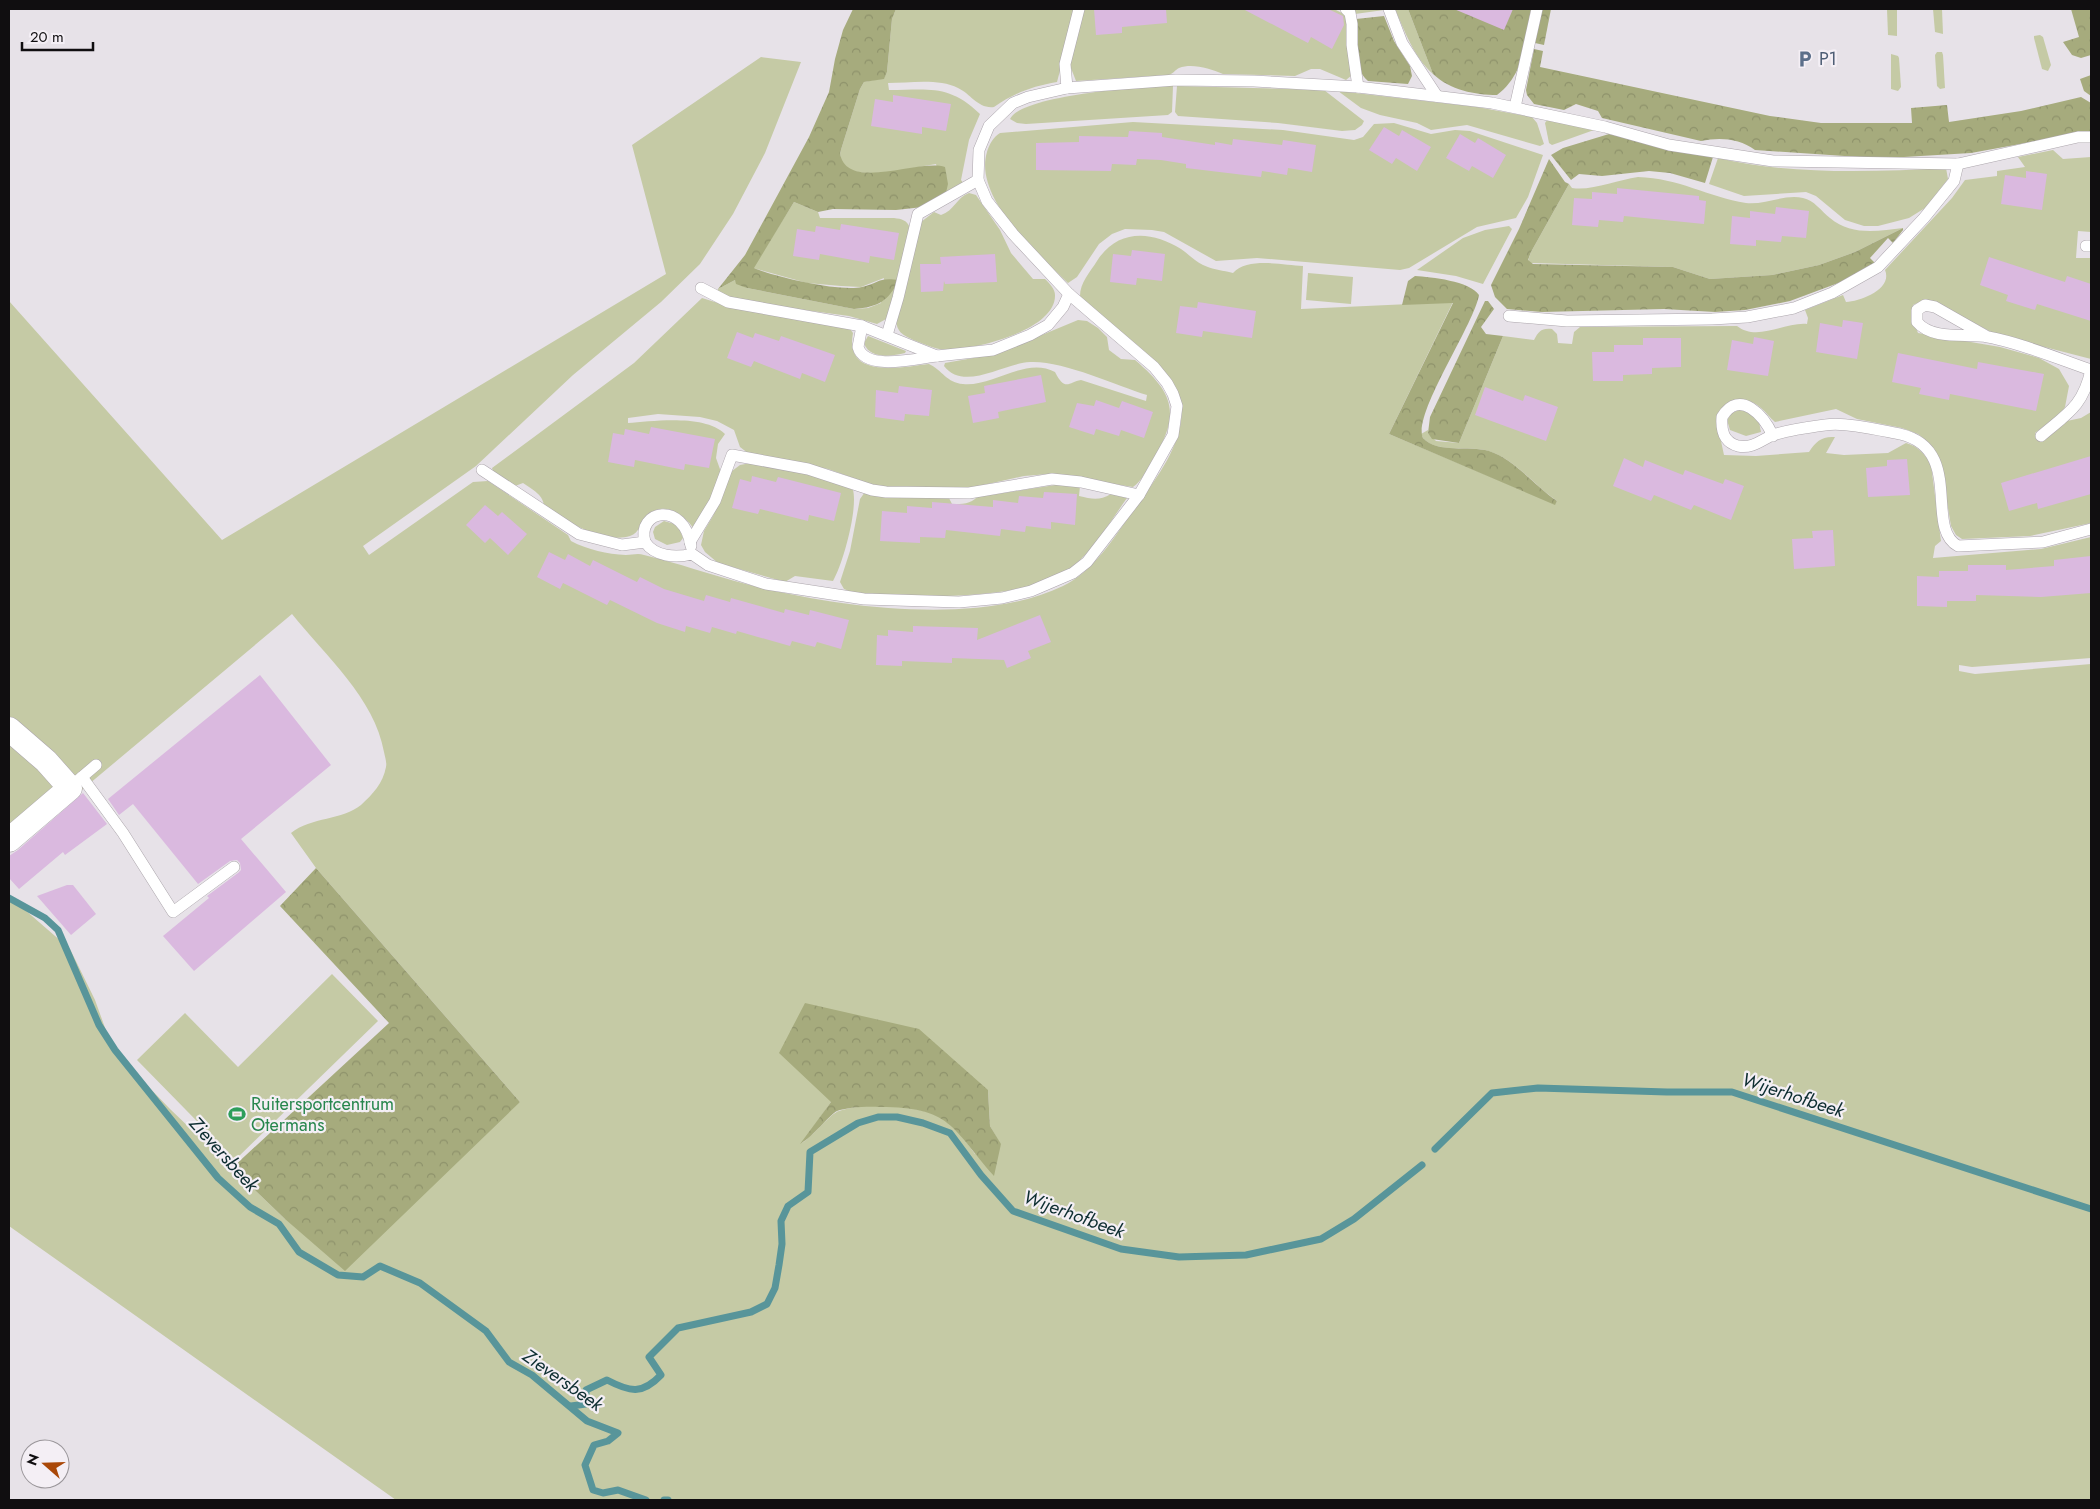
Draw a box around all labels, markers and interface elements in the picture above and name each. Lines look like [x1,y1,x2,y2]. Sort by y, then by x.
scale bar [22,20,94,52]
text: 20 m [30,26,64,48]
place label: P1 [1819,46,1837,72]
parking icon: P1 [1795,49,1815,69]
water label: Wijerhofbeek [1738,1066,1848,1125]
place label: Ruitersportcentrum Otermans [251,1091,394,1138]
sports icon: Ruitersportcentrum Otermans [227,1104,247,1124]
water label: Zieversbeek [182,1110,266,1198]
water label: Wijerhofbeek [1020,1183,1129,1245]
water label: Zieversbeek [516,1342,609,1418]
north arrow [20,1439,70,1489]
text: N [21,1451,44,1468]

